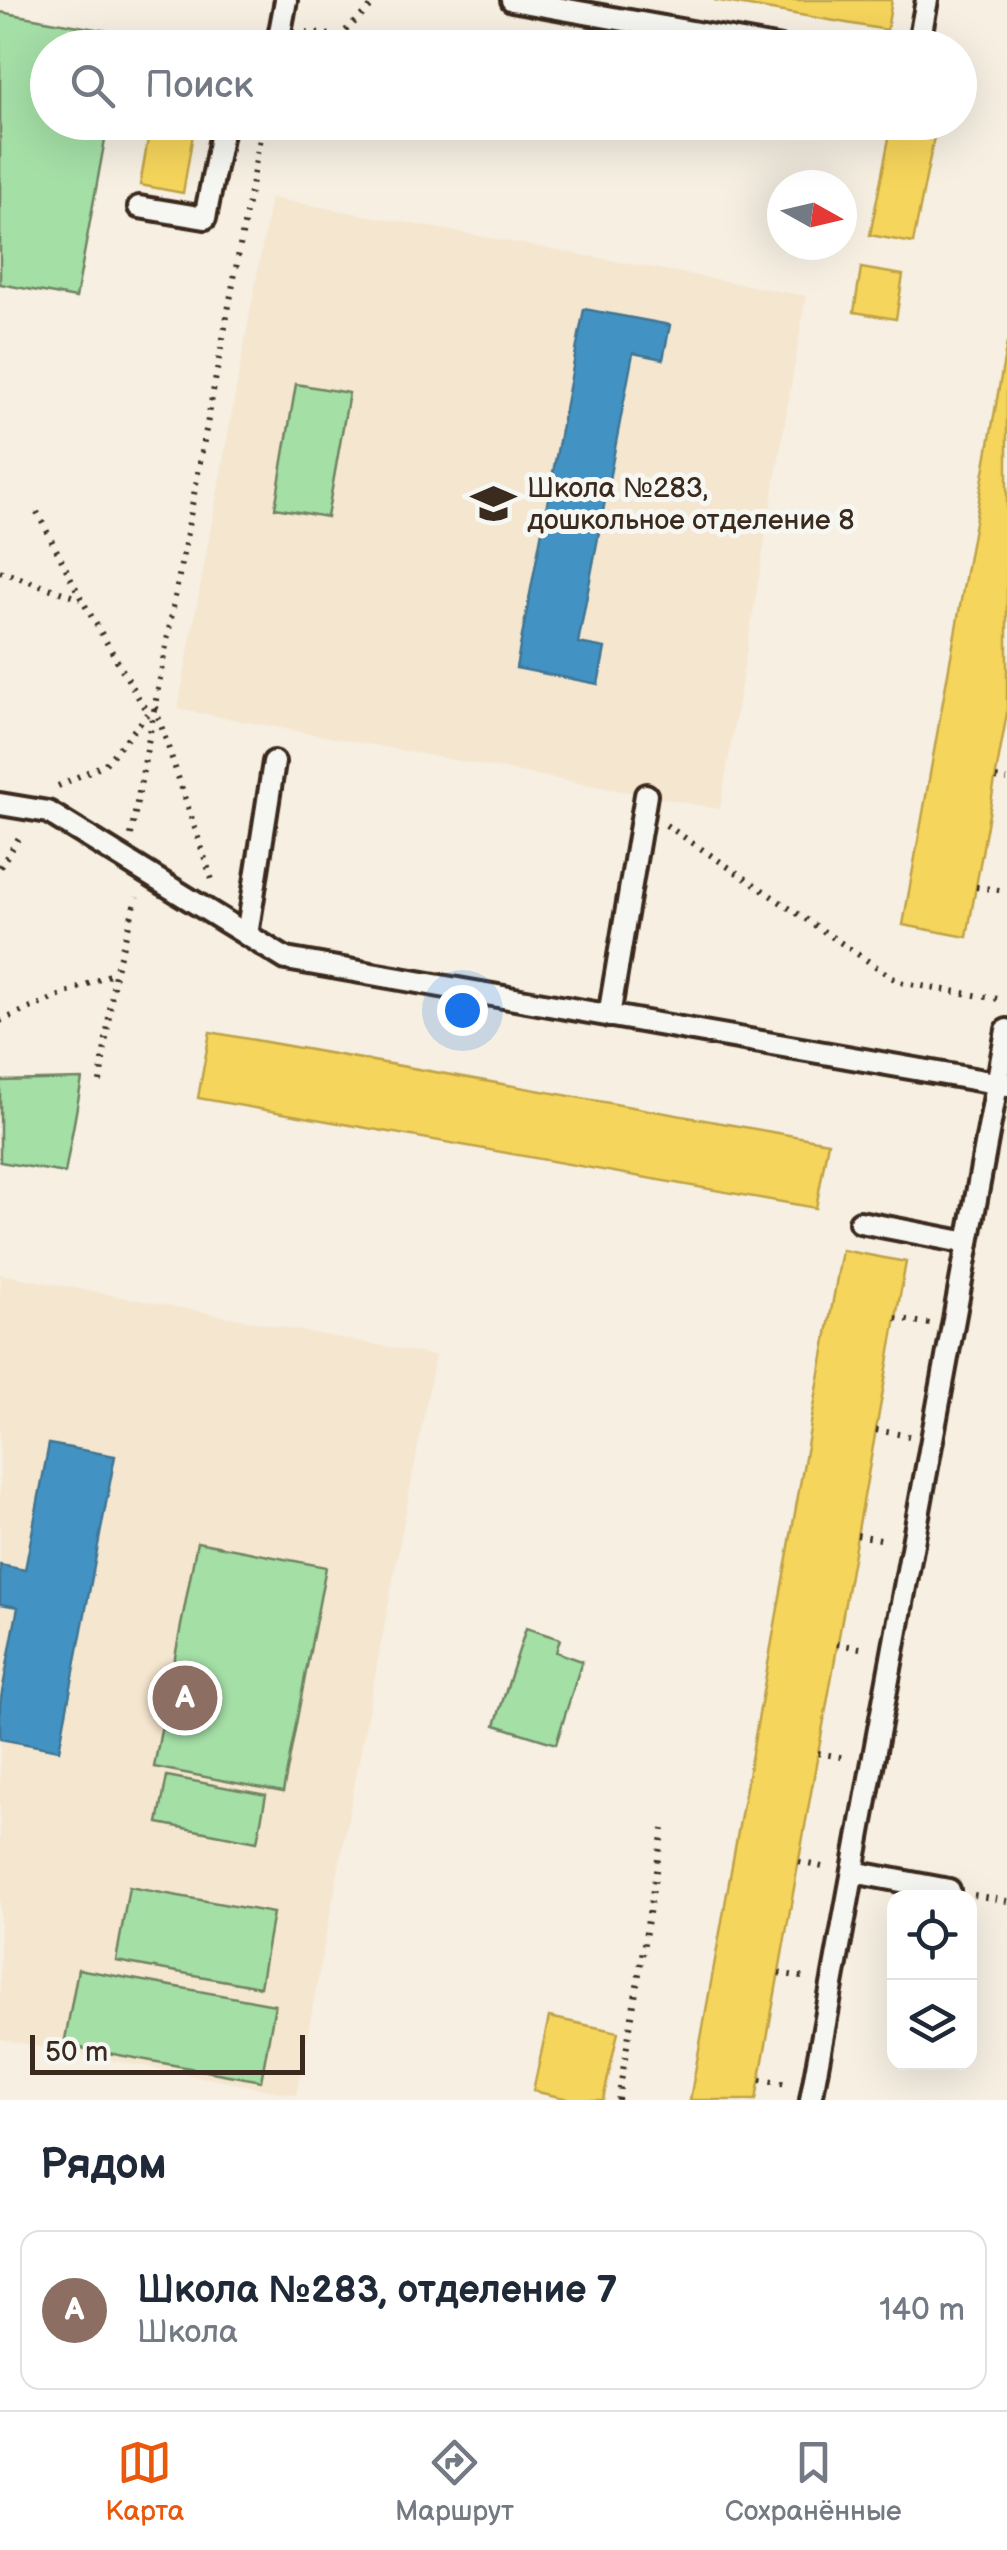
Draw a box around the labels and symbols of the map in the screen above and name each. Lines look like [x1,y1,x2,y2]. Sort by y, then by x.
north arrow [767,170,857,260]
place label: Школа №283, дошкольное отделение 8 [527,472,855,537]
school or university icon: Школа №283, дошкольное отделение 8 [470,479,518,527]
your location [437,985,488,1036]
pin: A [152,1660,218,1736]
scale bar [30,2030,305,2074]

